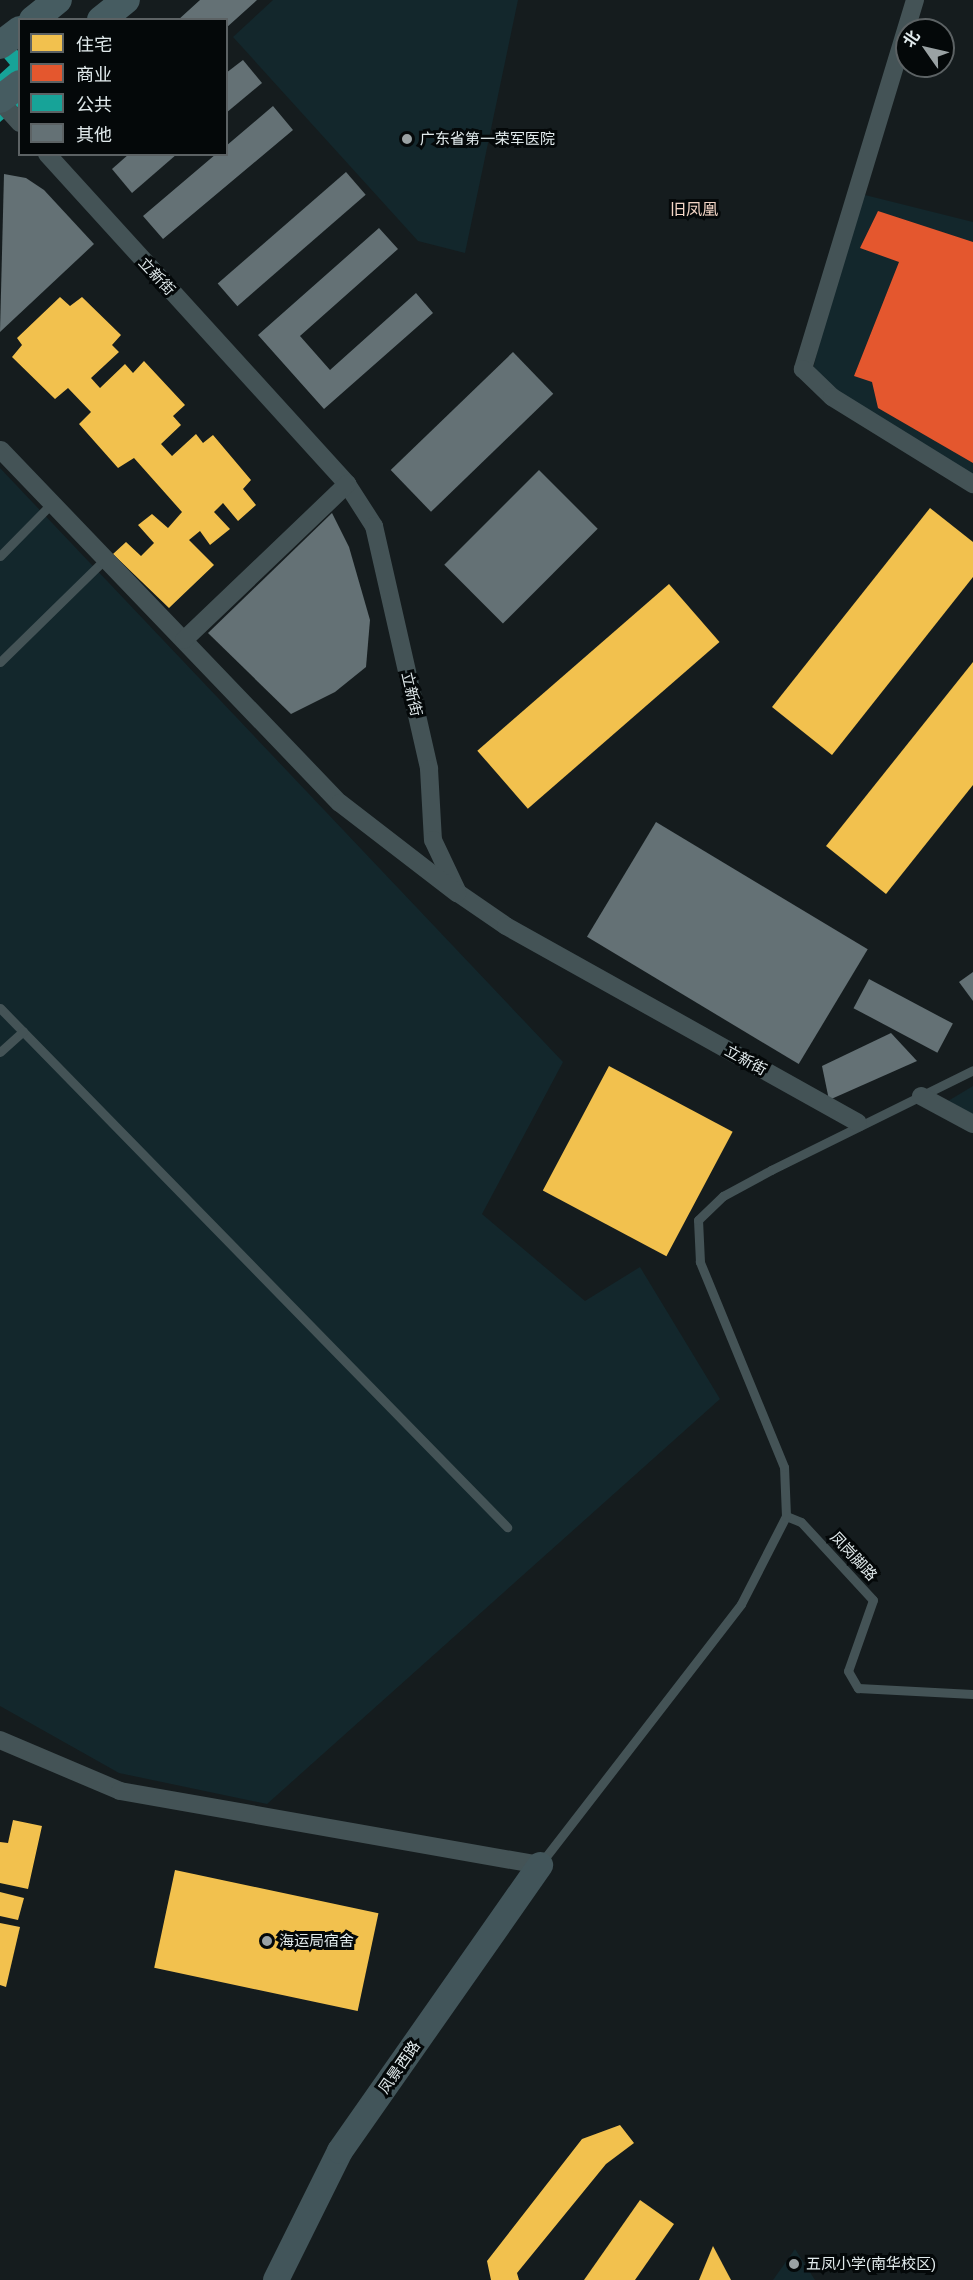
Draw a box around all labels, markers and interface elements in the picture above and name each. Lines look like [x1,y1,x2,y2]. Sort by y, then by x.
legend [18,18,228,156]
north arrow [895,18,955,78]
text: 北 [900,27,923,50]
text: 住宅 [76,35,112,55]
text: 商业 [76,65,112,85]
text: 公共 [76,95,112,115]
text: 其他 [76,125,112,145]
marker: 广东省第一荣军医院 [398,130,416,148]
place label: 广东省第一荣军医院 [420,130,555,148]
district label: 旧凤凰 [670,200,718,220]
street label: 立新街 [135,253,179,299]
street label: 立新街 [398,670,426,718]
street label: 立新街 [722,1041,770,1079]
street label: 凤岗脚路 [827,1528,881,1584]
place label: 海运局宿舍 [279,1932,354,1950]
marker: 海运局宿舍 [260,1934,274,1948]
street label: 凤景西路 [374,2037,424,2097]
place label: 五凤小学(南华校区) [806,2255,936,2273]
marker: 五凤小学(南华校区) [787,2257,801,2271]

